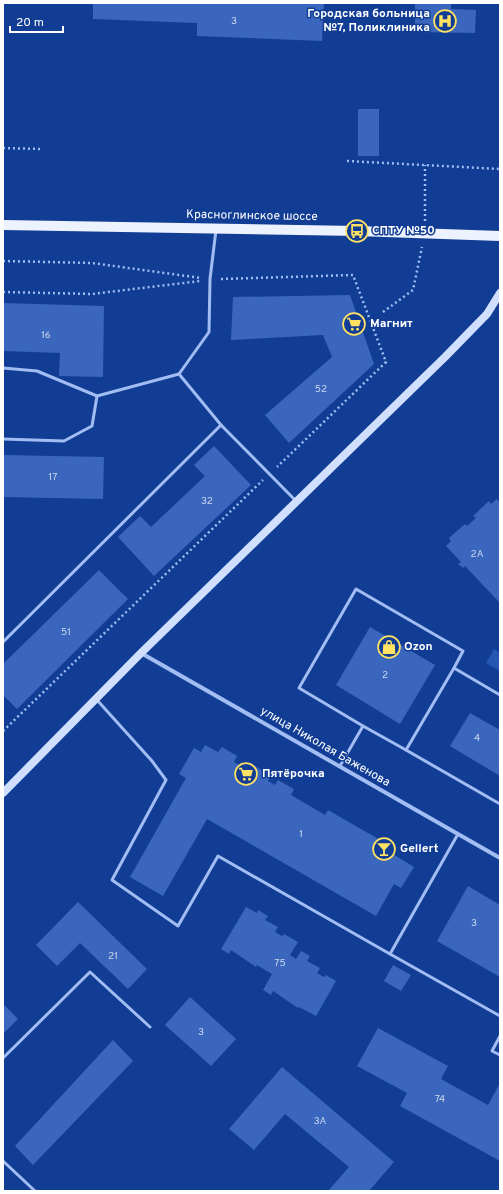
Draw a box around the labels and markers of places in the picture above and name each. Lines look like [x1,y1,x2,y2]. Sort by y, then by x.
place label: Городская больница №7, Поликлиника [307,6,430,36]
hospital icon: Городская больница №7, Поликлиника [432,8,458,34]
bus stop icon: СПТУ №50 [344,218,370,244]
place label: СПТУ №50 [372,223,435,239]
supermarket icon: Магнит [341,311,367,337]
place label: Магнит [370,316,413,332]
shop icon: Ozon [376,634,402,660]
place label: Ozon [404,639,433,655]
supermarket icon: Пятёрочка [233,761,259,787]
place label: Пятёрочка [262,766,325,782]
bar icon: Gellert [371,836,397,862]
place label: Gellert [400,841,439,857]

